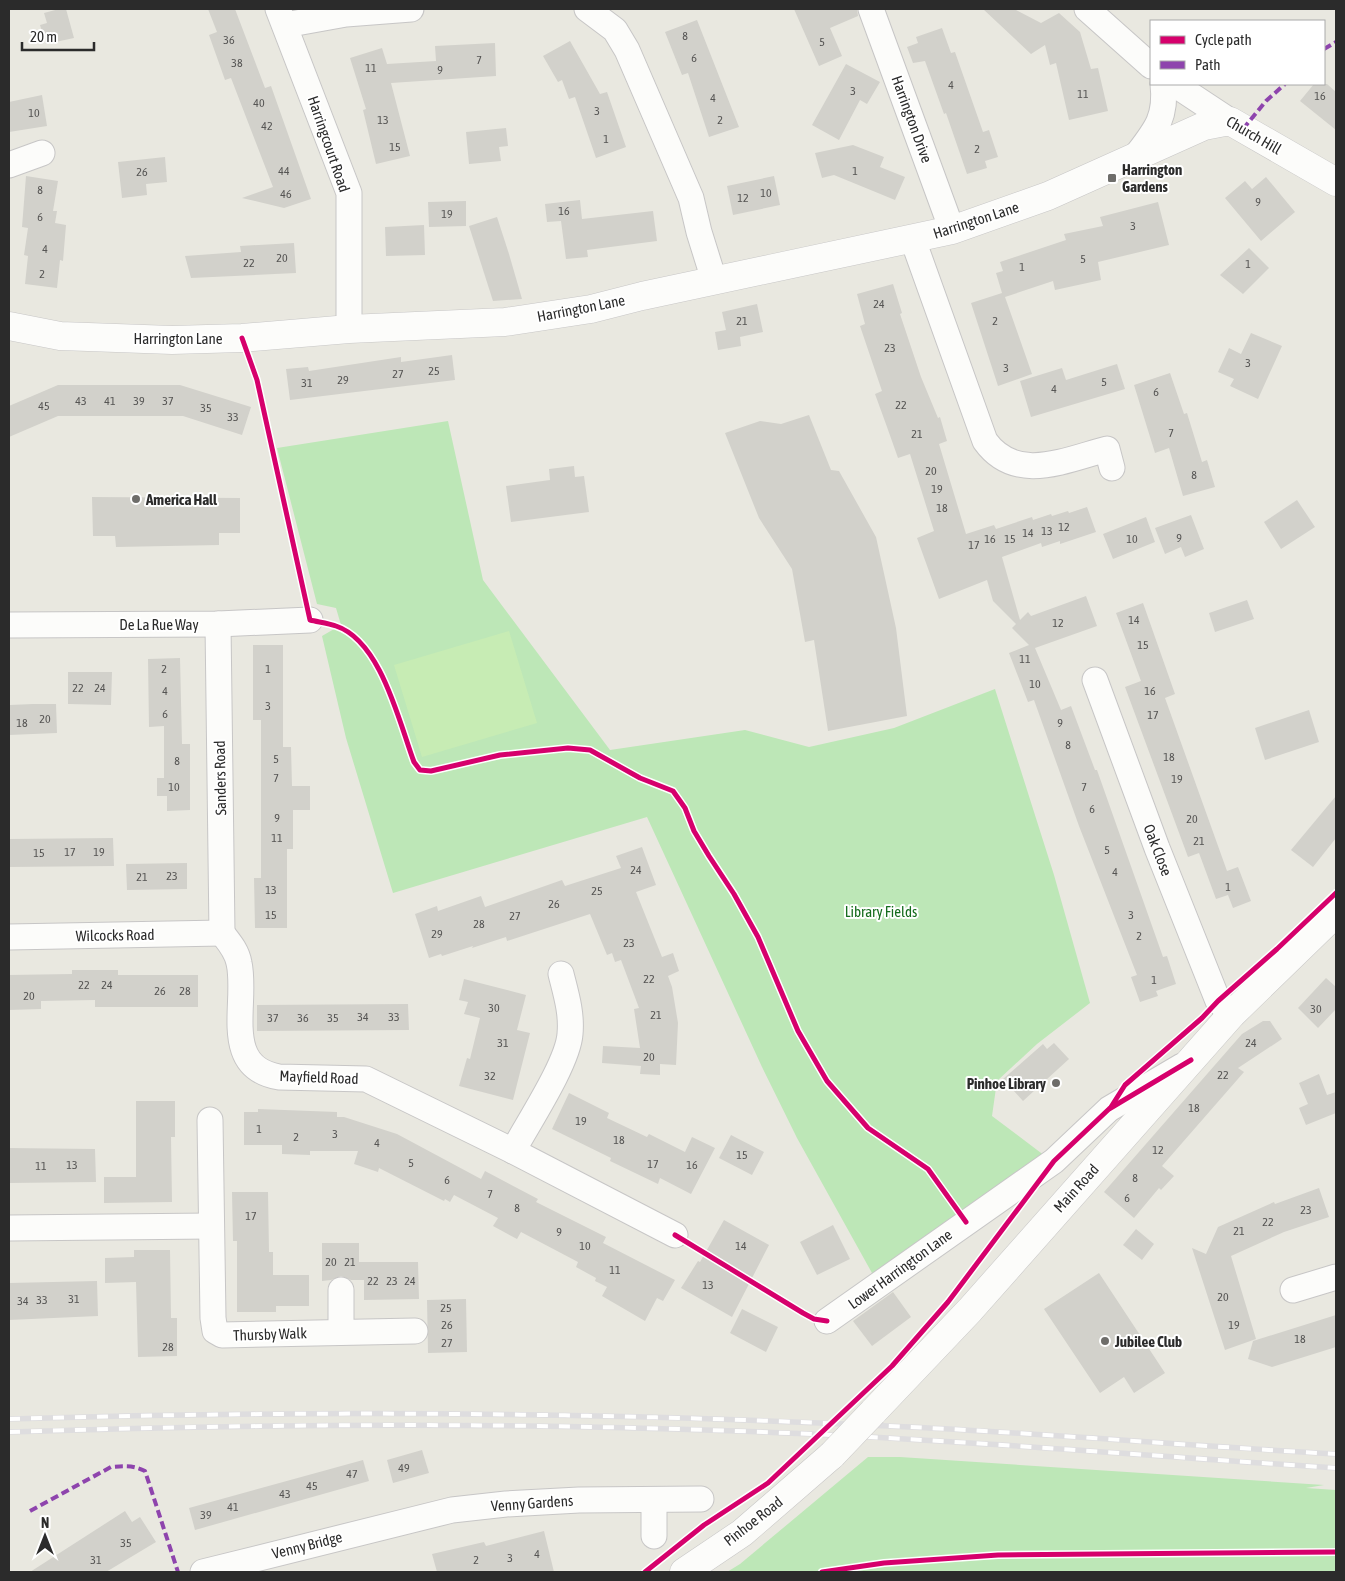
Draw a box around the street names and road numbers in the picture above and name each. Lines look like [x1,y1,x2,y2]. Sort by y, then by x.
street label: Harrington Drive [888,73,936,165]
street label: Harringcourt Road [305,94,353,194]
street label: Church Hill [1223,112,1285,158]
street label: Harrington Lane [931,198,1021,242]
street label: Harrington Lane [536,291,627,325]
street label: Harrington Lane [133,330,223,347]
street label: De La Rue Way [119,616,199,633]
street label: Sanders Road [211,740,229,816]
street label: Oak Close [1140,822,1176,878]
street label: Wilcocks Road [75,926,155,944]
street label: Mayfield Road [279,1067,359,1087]
street label: Main Road [1050,1161,1102,1215]
street label: Lower Harrington Lane [845,1226,955,1312]
street label: Thursby Walk [233,1324,308,1344]
street label: Venny Gardens [490,1492,574,1514]
street label: Pinhoe Road [720,1493,786,1549]
street label: Venny Bridge [270,1528,344,1562]

